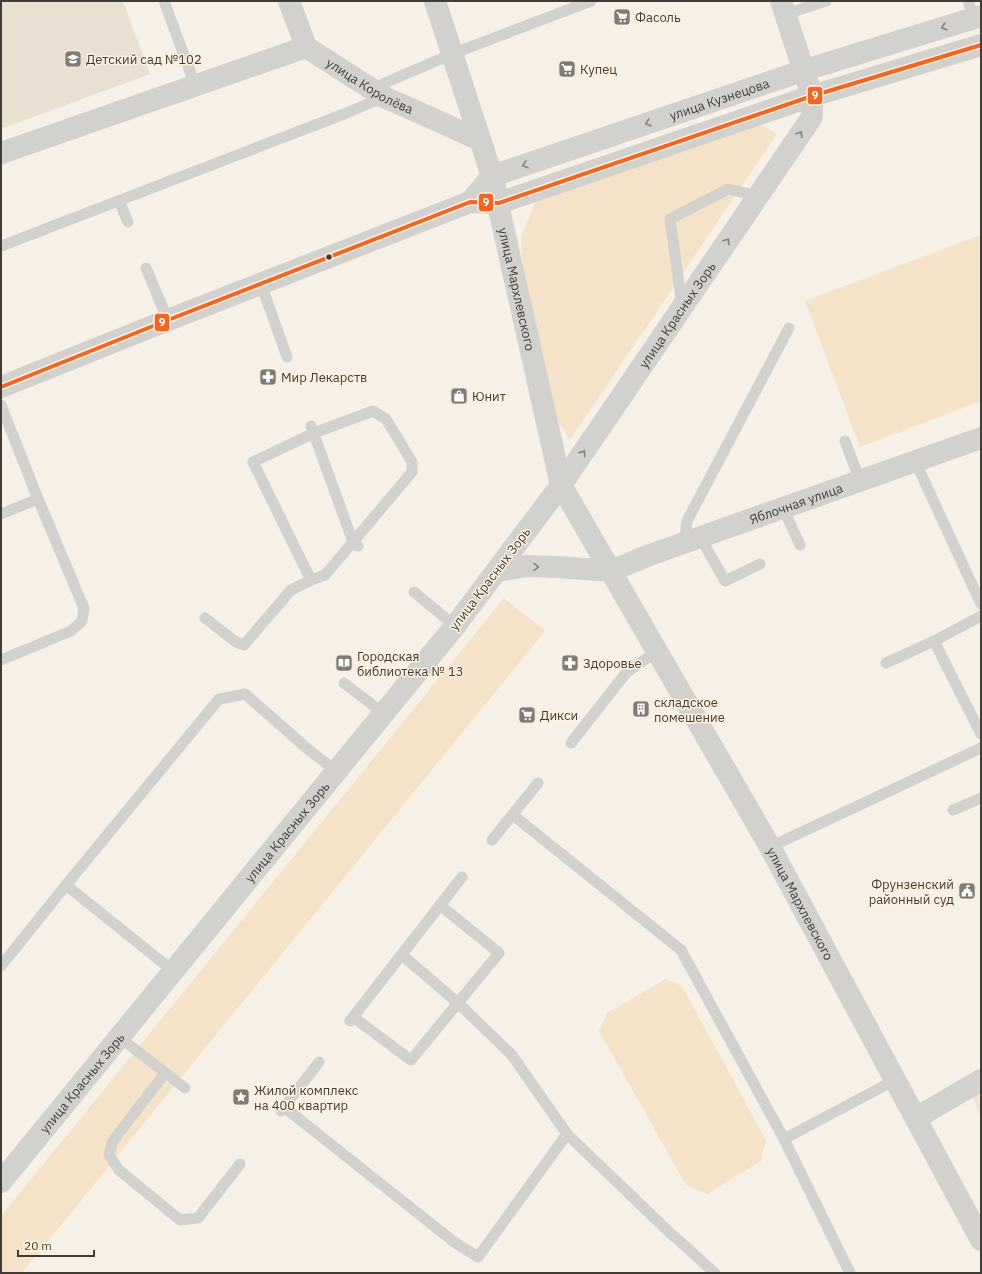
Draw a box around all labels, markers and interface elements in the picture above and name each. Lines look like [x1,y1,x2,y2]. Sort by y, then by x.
supermarket icon: Фасоль [612,7,632,27]
place label: Фасоль [635,9,681,26]
one-way arrow [940,22,947,31]
school or university icon: Детский сад №102 [63,49,83,69]
place label: Детский сад №102 [86,51,202,68]
street label: улица Королёва [323,54,416,118]
supermarket icon: Купец [557,59,577,79]
place label: Купец [580,61,617,78]
street label: улица Кузнецова [667,74,772,124]
line badge: 9 [807,86,823,105]
text: 9 [812,88,819,102]
one-way arrow [645,118,652,127]
one-way arrow [796,131,803,138]
one-way arrow [522,160,529,168]
line badge: 9 [478,193,494,212]
text: 9 [483,195,490,209]
street label: улица Мархлевского [495,226,539,352]
one-way arrow [722,239,729,246]
unlabelled marker [324,252,334,262]
street label: улица Красных Зорь [635,258,719,371]
line badge: 9 [154,313,170,332]
text: 9 [159,315,166,329]
pharmacy icon: Мир Лекарств [258,367,278,387]
place label: Мир Лекарств [281,369,367,386]
shop icon: Юнит [449,386,469,406]
place label: Юнит [472,388,506,405]
one-way arrow [578,450,586,457]
street label: Яблочная улица [747,479,845,528]
street label: улица Красных Зорь [446,524,534,634]
one-way arrow [533,562,539,571]
place label: Городская библиотека № 13 [357,648,464,680]
library icon: Городская библиотека № 13 [334,653,354,673]
pharmacy icon: Здоровье [560,653,580,673]
place label: Здоровье [583,655,642,672]
place label: складское помешение [654,694,725,726]
building icon: складское помешение [631,699,651,719]
supermarket icon: Дикси [517,705,537,725]
place label: Дикси [540,707,578,724]
street label: улица Красных Зорь [241,778,333,886]
street label: улица Мархлевского [763,844,838,963]
place label: Фрунзенский районный суд [869,876,954,908]
public building icon: Фрунзенский районный суд [957,881,977,901]
street label: улица Красных Зорь [36,1029,128,1137]
place label: Жилой комплекс на 400 квартир [254,1082,359,1114]
place icon: Жилой комплекс на 400 квартир [231,1087,251,1107]
scale bar [18,1232,94,1258]
text: 20 m [24,1238,52,1253]

